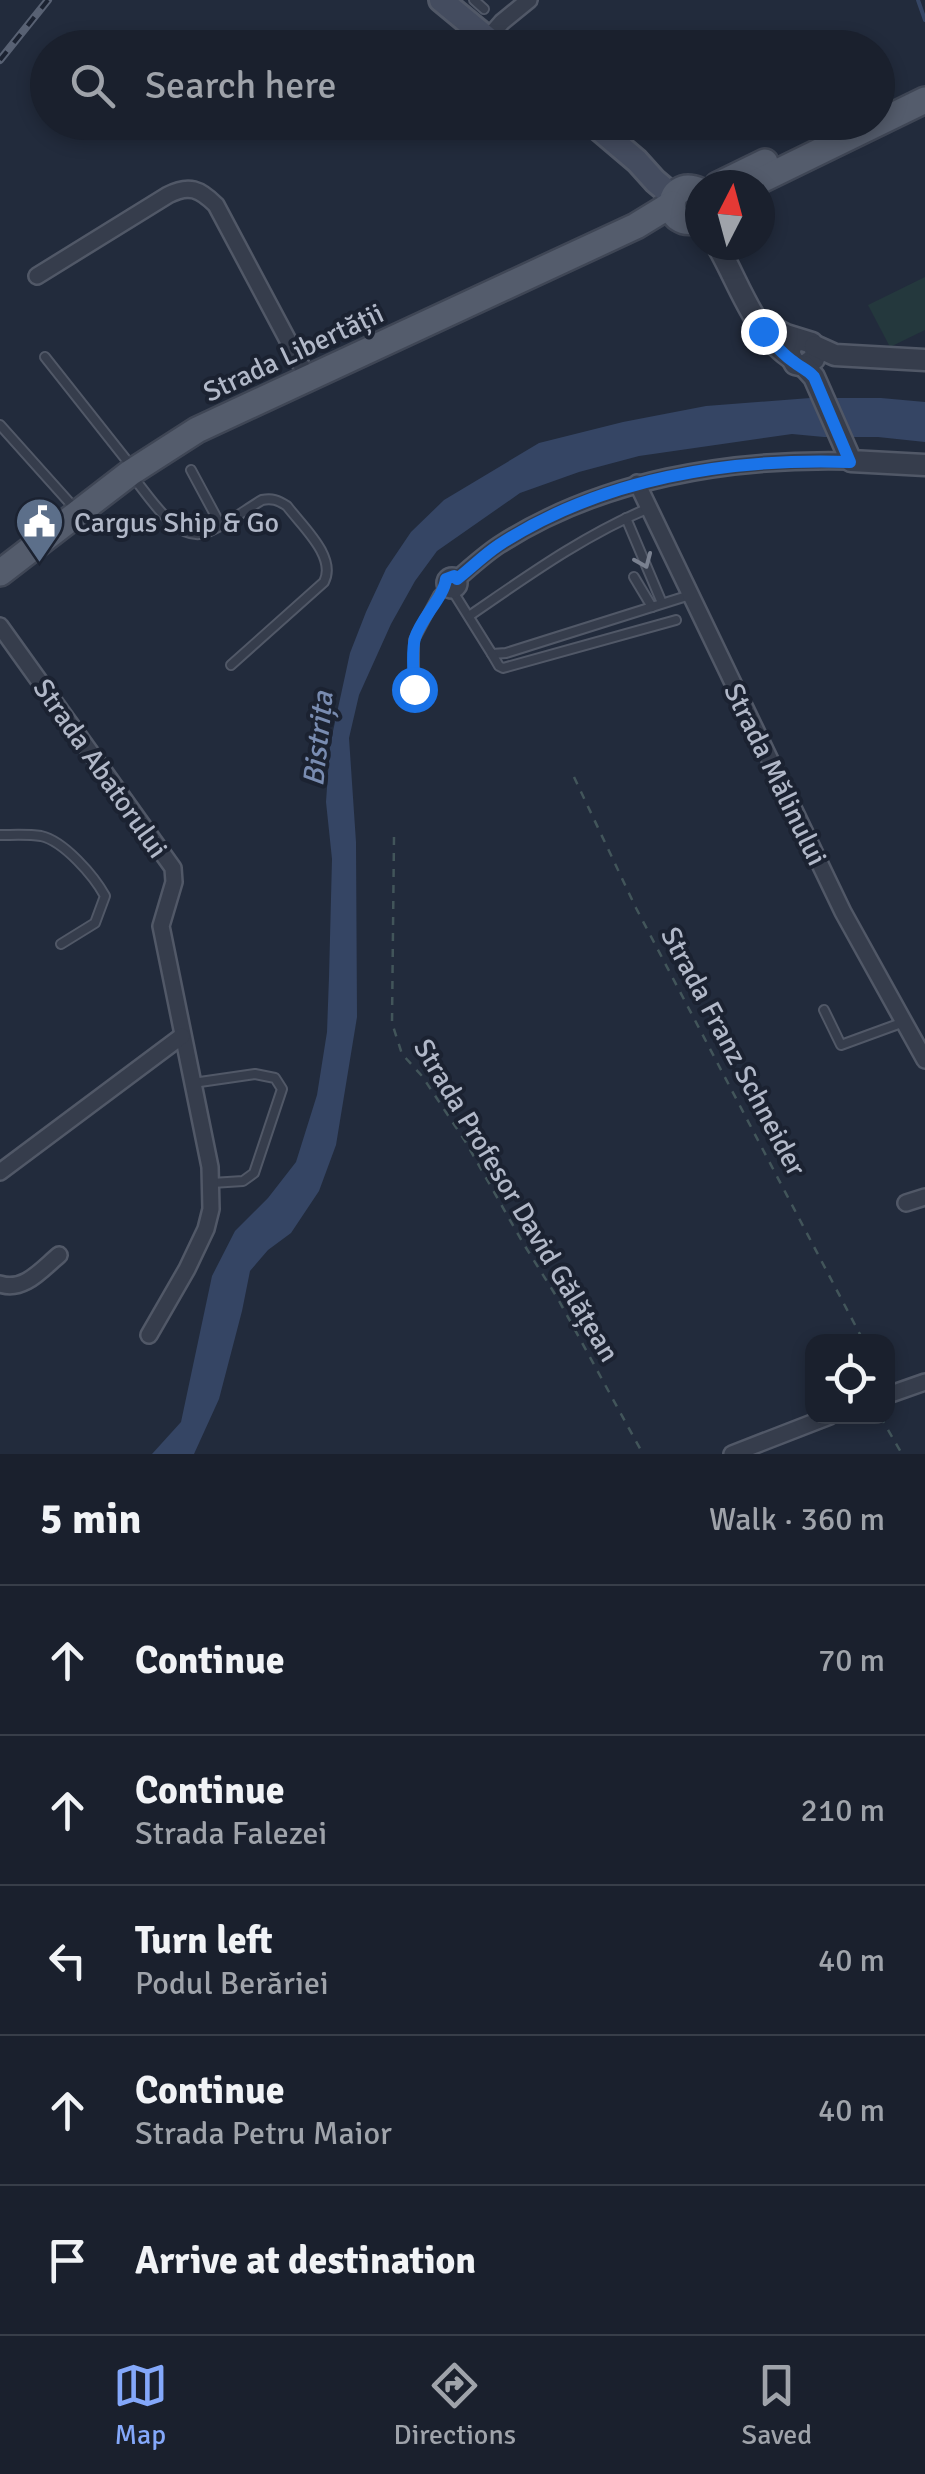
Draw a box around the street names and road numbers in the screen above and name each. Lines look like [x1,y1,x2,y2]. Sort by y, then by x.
street label: Strada Libertății [198,296,389,410]
street label: Strada Abatorului [26,672,175,865]
street label: Strada Mălinului [716,678,834,871]
street label: Strada Franz Schneider [653,921,813,1182]
street label: Strada Profesor David Gălățean [406,1033,626,1368]

